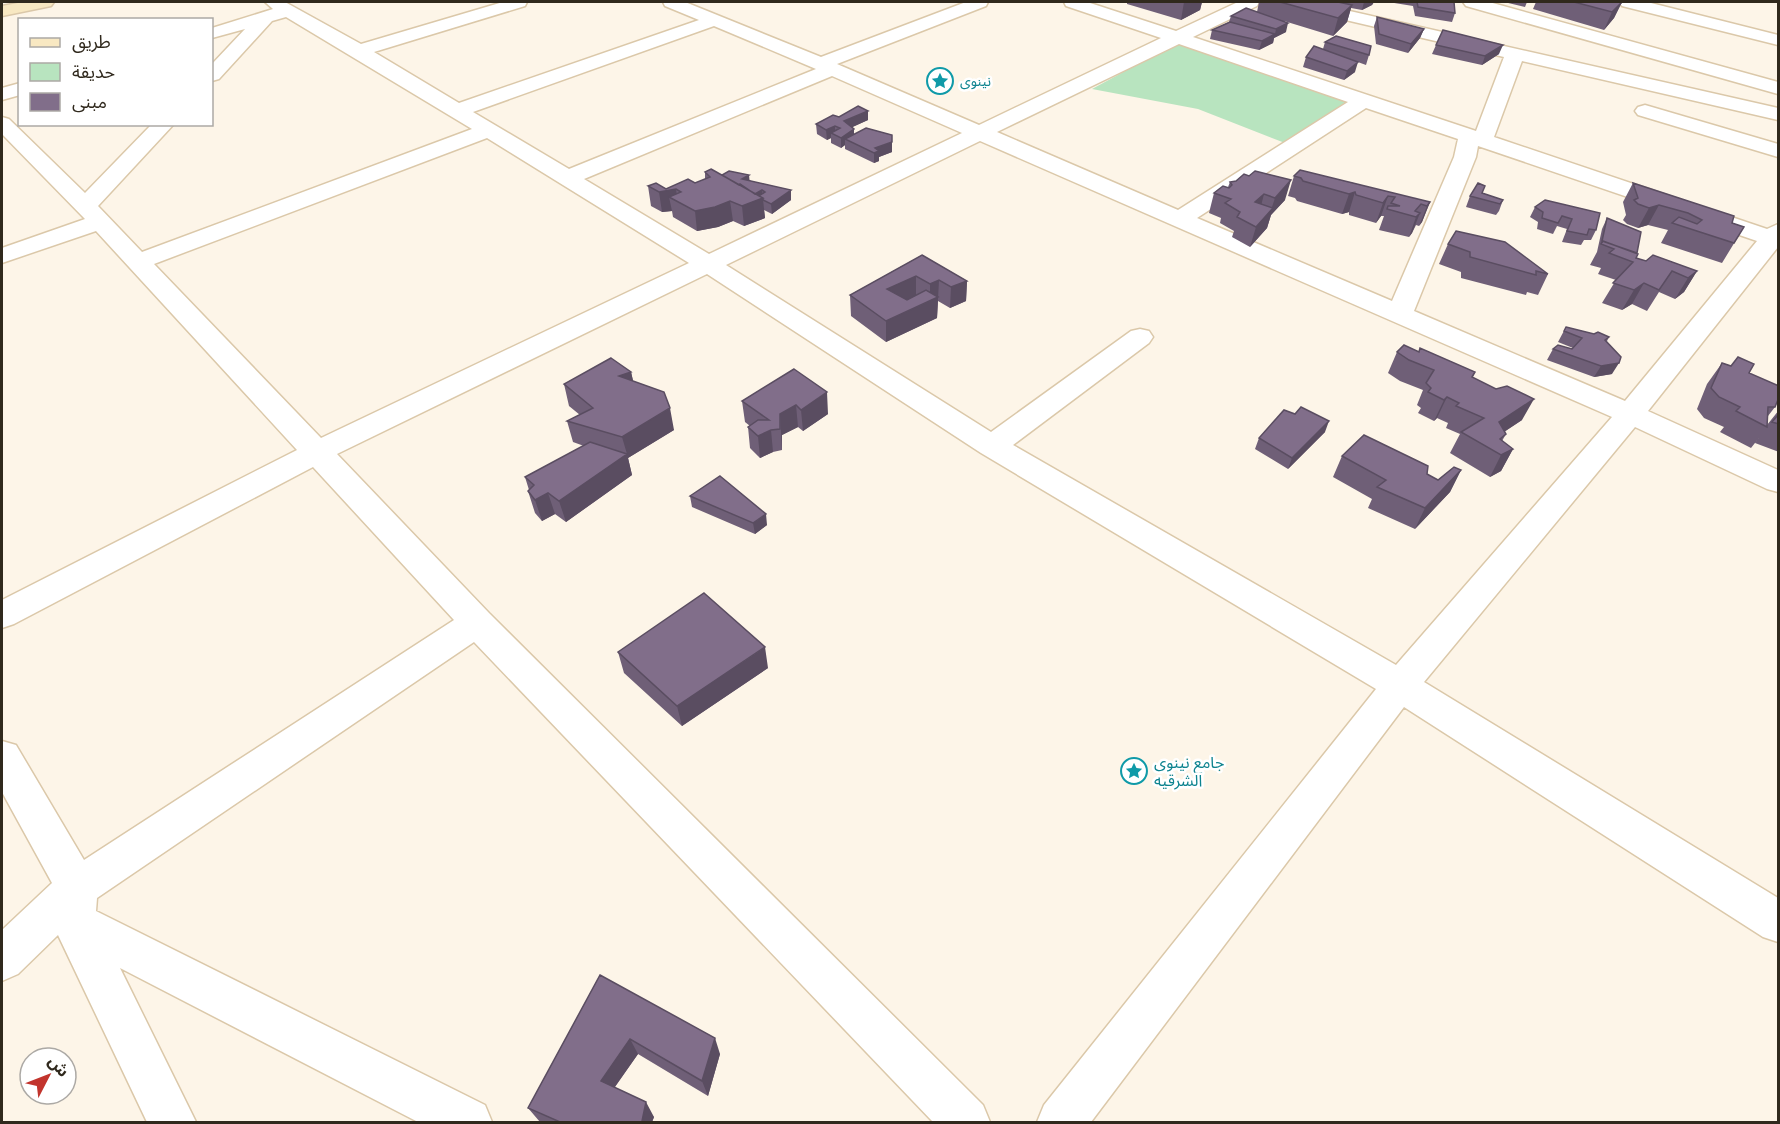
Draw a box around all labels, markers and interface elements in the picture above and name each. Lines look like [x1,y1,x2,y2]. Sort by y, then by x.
legend [18,18,213,126]
text: طريق [72,31,111,53]
text: حديقة [72,61,115,83]
place icon: نينوى [925,66,955,96]
place label: نينوى [960,73,991,90]
text: مبنى [72,91,107,113]
place label: جامع نينوى الشرقيه [1154,753,1224,790]
place icon: جامع نينوى الشرقيه [1119,756,1149,786]
north arrow [18,1046,78,1106]
text: ش [44,1052,73,1081]

